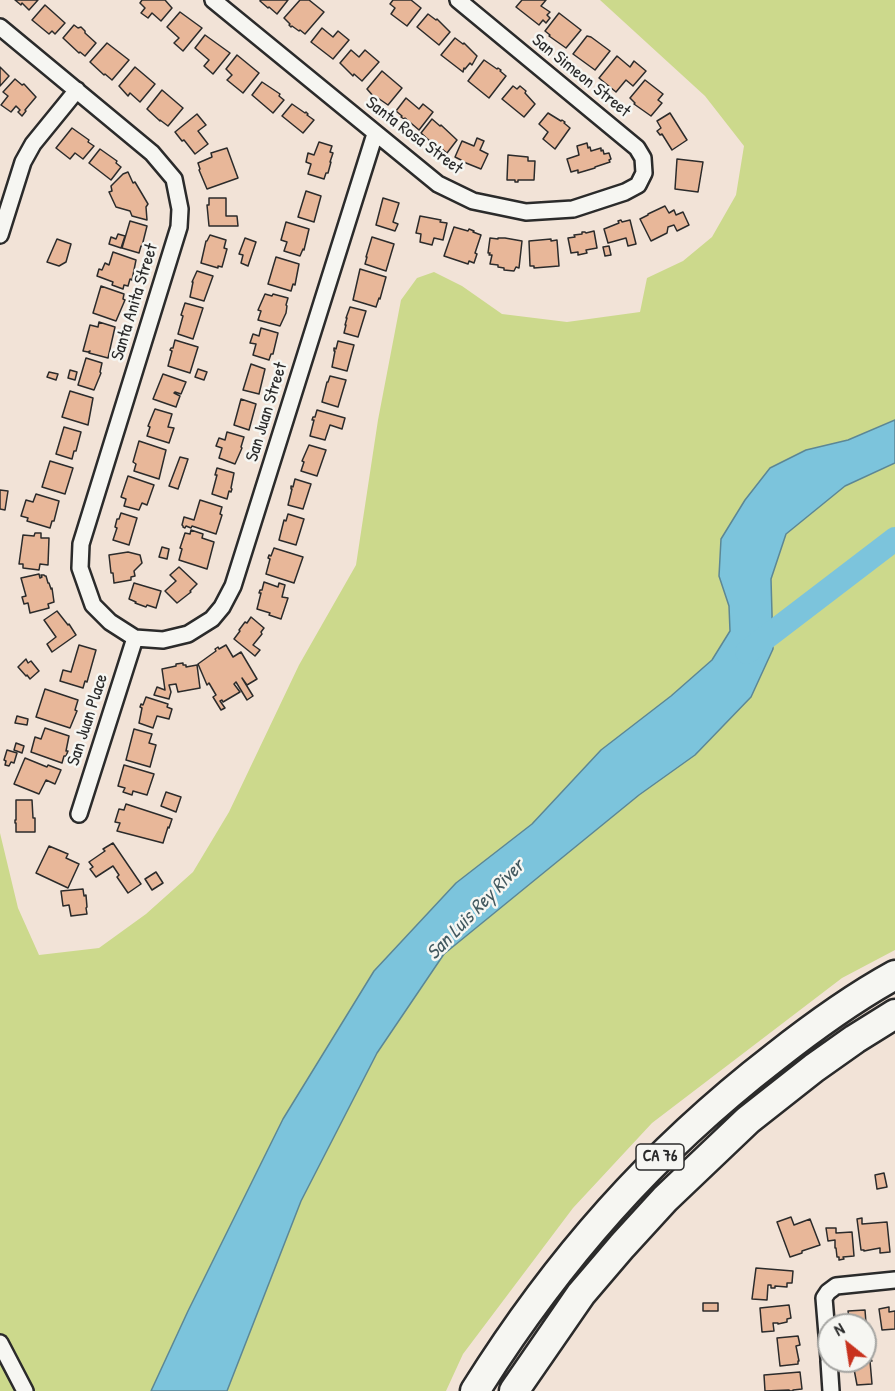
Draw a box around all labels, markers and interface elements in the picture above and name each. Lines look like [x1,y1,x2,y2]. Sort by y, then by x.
street label: San Simeon Street [527,30,635,122]
street label: Santa Rosa Street [361,92,467,180]
street label: Santa Anita Street [107,241,163,363]
street label: San Juan Street [242,360,292,464]
street label: San Juan Place [63,671,113,769]
water label: San Luis Rey River [422,855,530,965]
road number: CA 76 [636,1144,684,1170]
north arrow [817,1313,877,1373]
text: N [830,1317,848,1341]

